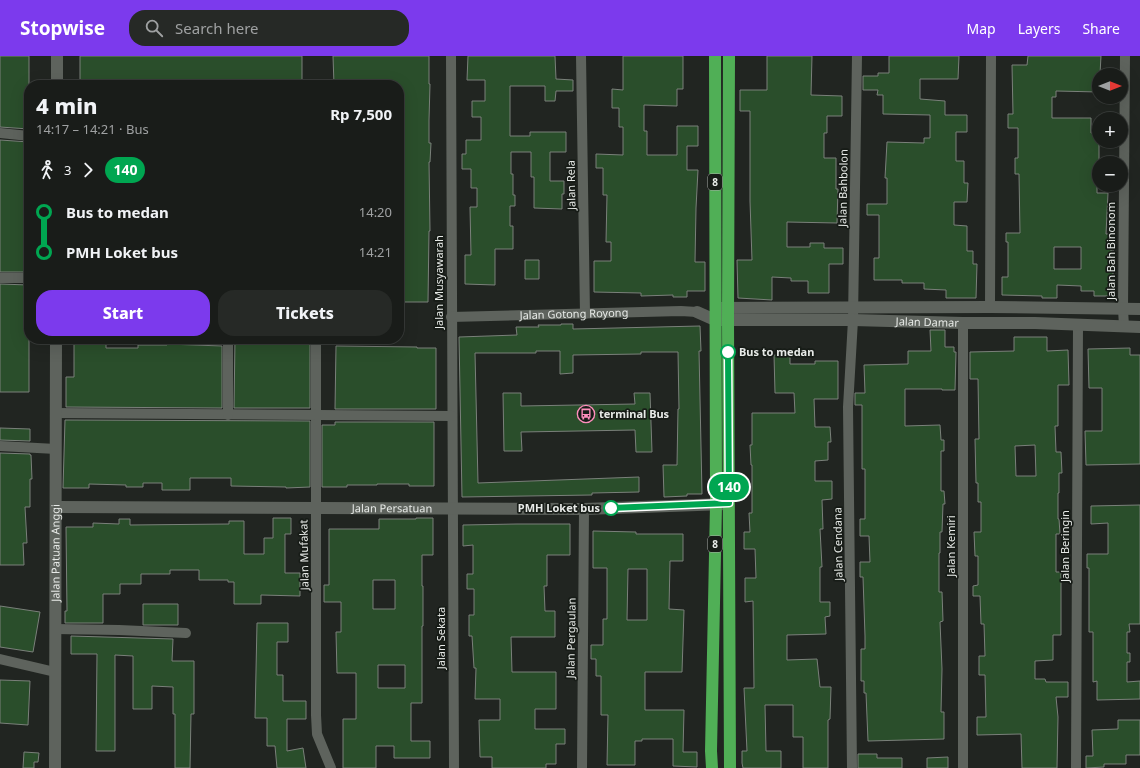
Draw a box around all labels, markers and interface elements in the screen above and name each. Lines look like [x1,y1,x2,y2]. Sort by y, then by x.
search box [129,10,409,46]
text: Stopwise [20,15,105,41]
icon: search [143,17,165,39]
text: Search here [175,18,259,38]
text: Map [967,19,996,38]
text: Layers [1018,19,1060,38]
text: Share [1082,19,1120,38]
north arrow [1092,68,1128,104]
map controls [1092,68,1128,192]
text: 4 min [36,90,97,120]
text: Rp 7,500 [330,104,392,124]
button: + [1092,112,1128,148]
text: 14:17 – 14:21 · Bus [36,120,149,138]
street label: Jalan Bahbolon [834,149,851,228]
button: − [1092,156,1128,192]
icon: walk [36,159,58,181]
icon: forward [77,159,99,181]
text: 140 [113,160,137,179]
street label: Jalan Rela [563,160,578,211]
text: 3 [64,161,71,179]
road number: 8 [708,174,722,190]
text: Bus to medan [66,202,169,222]
street label: Jalan Bah Binonom [1103,202,1118,301]
text: 14:20 [359,203,392,221]
street label: Jalan Musyawarah [431,235,446,330]
text: PMH Loket bus [66,242,178,262]
text: 14:21 [359,243,392,261]
button: Start [36,290,210,336]
button: Tickets [218,290,392,336]
street label: Jalan Gotong Royong [518,304,629,322]
street label: Jalan Damar [895,313,959,330]
marker: Bus to medan [720,344,736,360]
place label: Bus to medan [739,344,814,359]
bus stop icon: terminal Bus [576,404,596,424]
place label: terminal Bus [599,406,670,421]
line badge: 140 [706,474,752,500]
text: 140 [717,477,741,496]
street label: Jalan Persatuan [351,500,432,515]
place label: PMH Loket bus [518,500,600,515]
marker: PMH Loket bus [603,500,619,516]
street label: Jalan Patuan Anggi [47,504,63,603]
street label: Jalan Cendana [829,507,846,582]
street label: Jalan Beringin [1057,510,1072,583]
street label: Jalan Kemiri [943,515,958,578]
street label: Jalan Mufakat [295,520,312,591]
road number: 8 [708,536,722,552]
street label: Jalan Pergaulan [562,598,579,679]
street label: Jalan Sekata [433,607,448,670]

